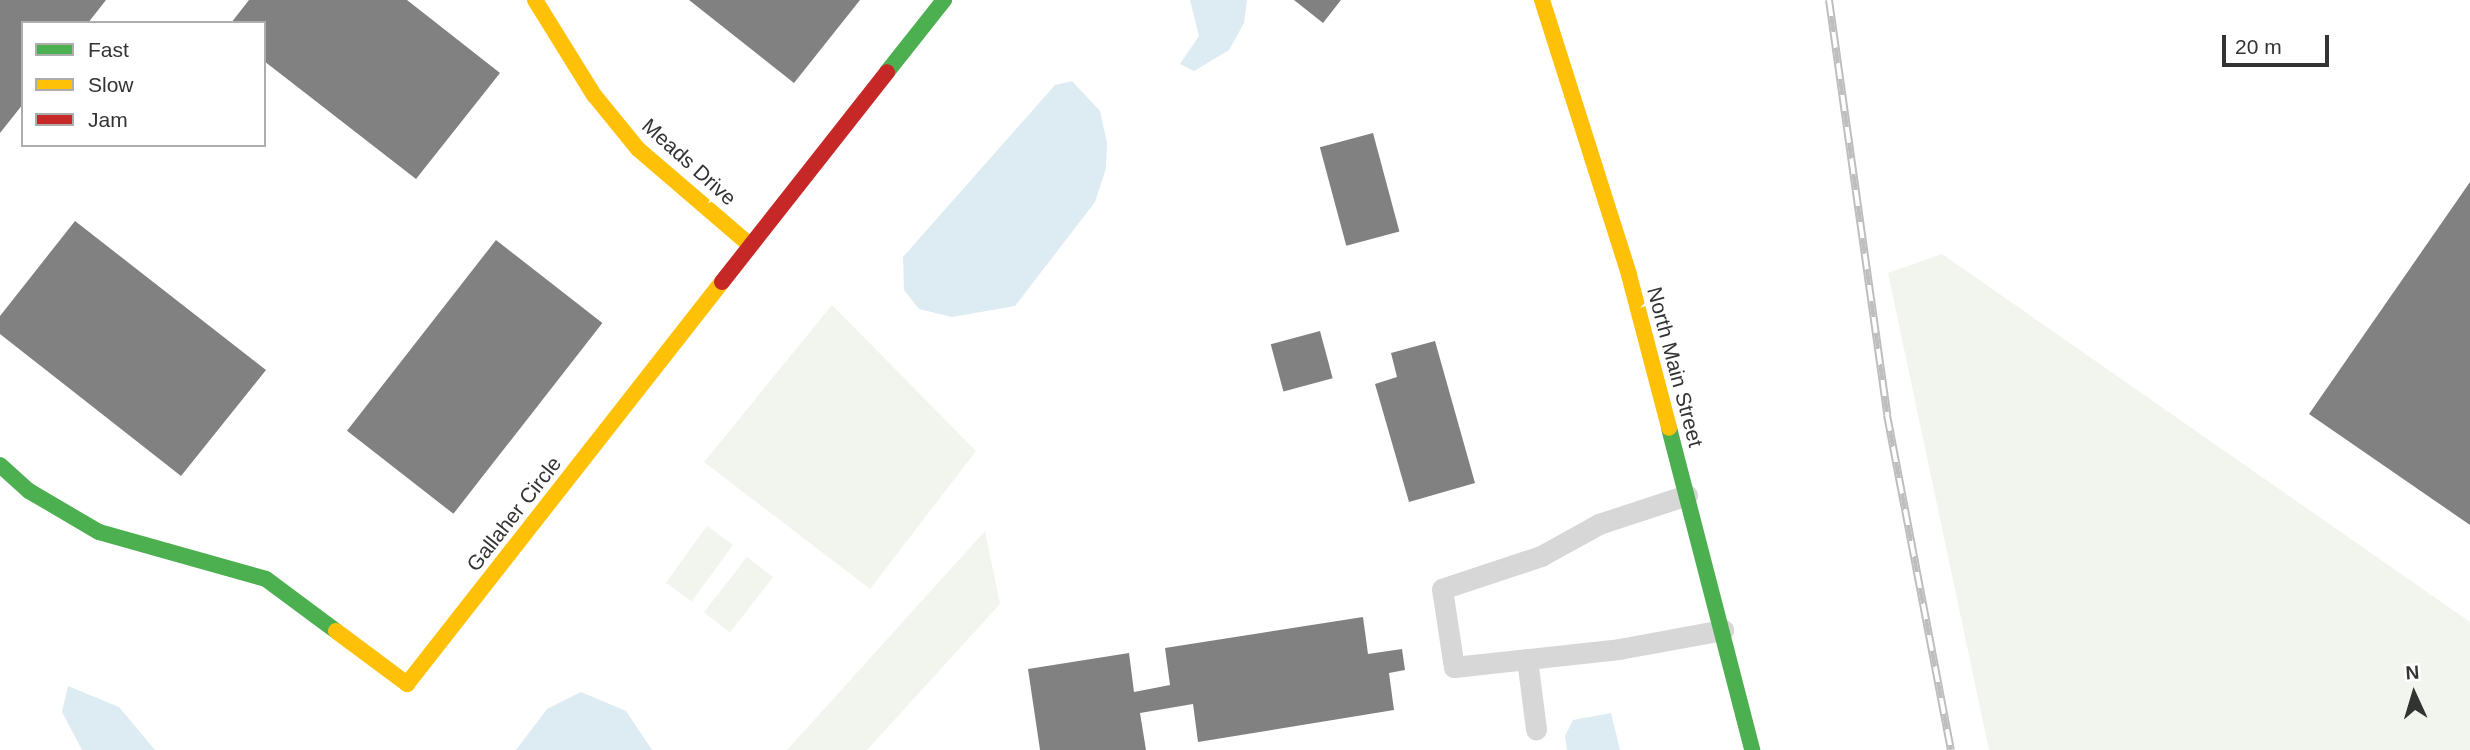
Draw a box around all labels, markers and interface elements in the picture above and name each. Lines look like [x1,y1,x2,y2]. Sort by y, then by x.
legend [21,21,266,147]
scale bar [2225,21,2332,65]
text: 20 m [2235,35,2282,58]
text: Fast [88,38,129,61]
text: Slow [88,73,134,96]
text: Jam [88,108,128,131]
street label: Meads Drive [637,113,741,211]
street label: North Main Street [1642,284,1708,450]
street label: Gallaher Circle [461,452,567,576]
north arrow [2379,659,2449,729]
text: N [2405,662,2420,684]

